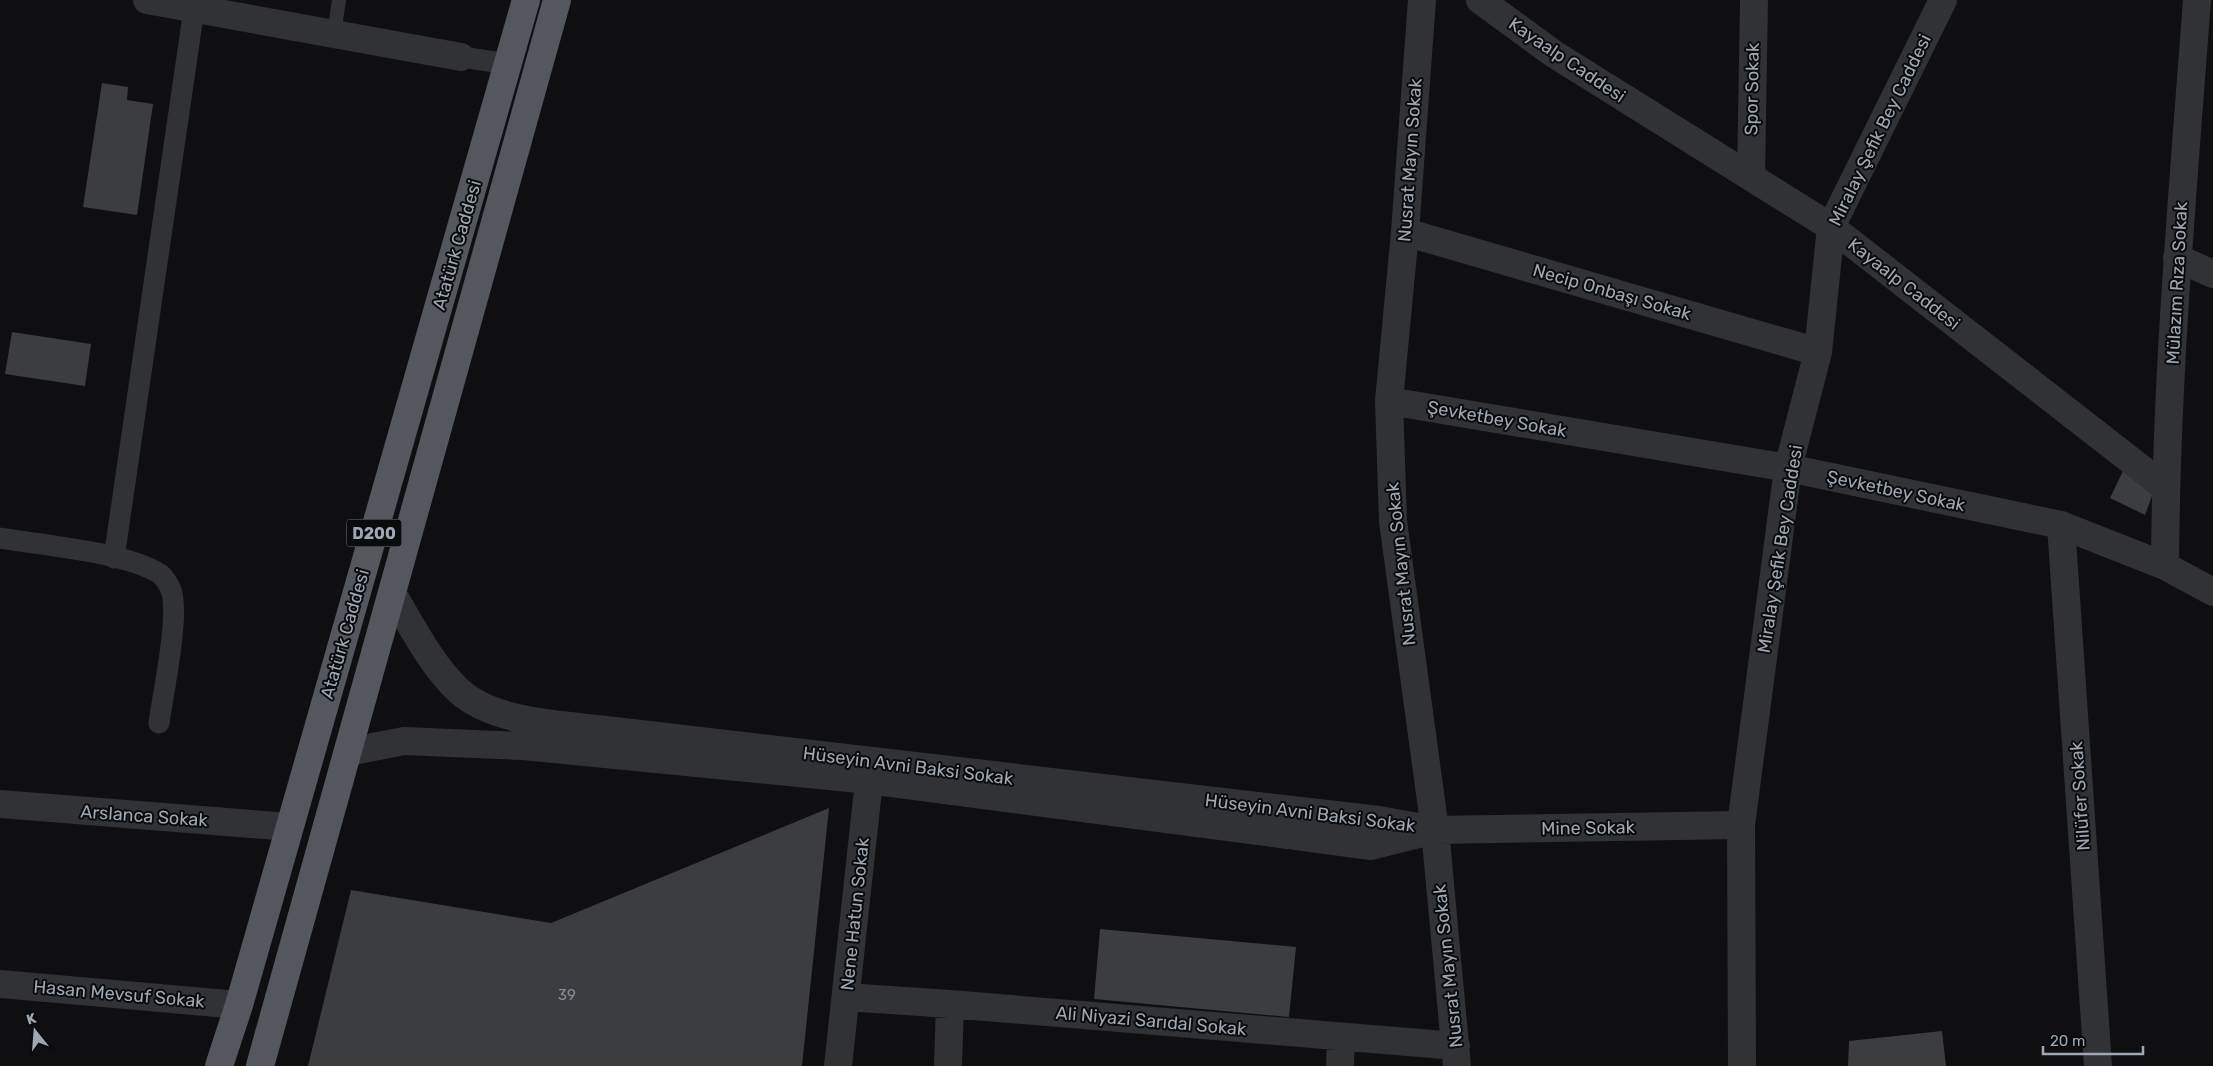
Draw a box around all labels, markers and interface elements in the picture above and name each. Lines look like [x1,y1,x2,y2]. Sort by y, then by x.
street label: Kayaalp Caddesi [1504,13,1630,107]
street label: Miralay Şefik Bey Caddesi [1824,31,1936,229]
street label: Spor Sokak [1740,42,1764,136]
street label: Nusrat Mayın Sokak [1393,77,1427,243]
street label: Atatürk Caddesi [428,178,486,312]
street label: Mülazım Rıza Sokak [2162,200,2192,365]
street label: Kayaalp Caddesi [1844,233,1964,335]
street label: Necip Onbaşı Sokak [1530,259,1694,325]
street label: Şevketbey Sokak [1426,396,1569,442]
street label: Miralay Şefik Bey Caddesi [1753,443,1807,655]
street label: Şevketbey Sokak [1825,466,1968,517]
street label: Nusrat Mayın Sokak [1381,481,1421,647]
road number: D200 [346,520,402,546]
street label: Atatürk Caddesi [316,567,374,701]
street label: Nilüfer Sokak [2065,740,2095,851]
street label: Hüseyin Avni Baksi Sokak [802,742,1015,790]
street label: Hüseyin Avni Baksi Sokak [1204,789,1417,837]
street label: Arslanca Sokak [80,801,209,831]
street label: Mine Sokak [1541,816,1636,840]
street label: Nene Hatun Sokak [836,836,874,992]
street label: Nusrat Mayın Sokak [1428,883,1468,1049]
street label: Hasan Mevsuf Sokak [32,976,206,1013]
house number: 39 [558,986,576,1004]
street label: Ali Niyazi Sarıdal Sokak [1055,1002,1248,1040]
north arrow [10,1006,60,1056]
text: K [24,1009,39,1029]
scale bar [2043,1024,2143,1056]
text: 20 m [2050,1032,2085,1050]

